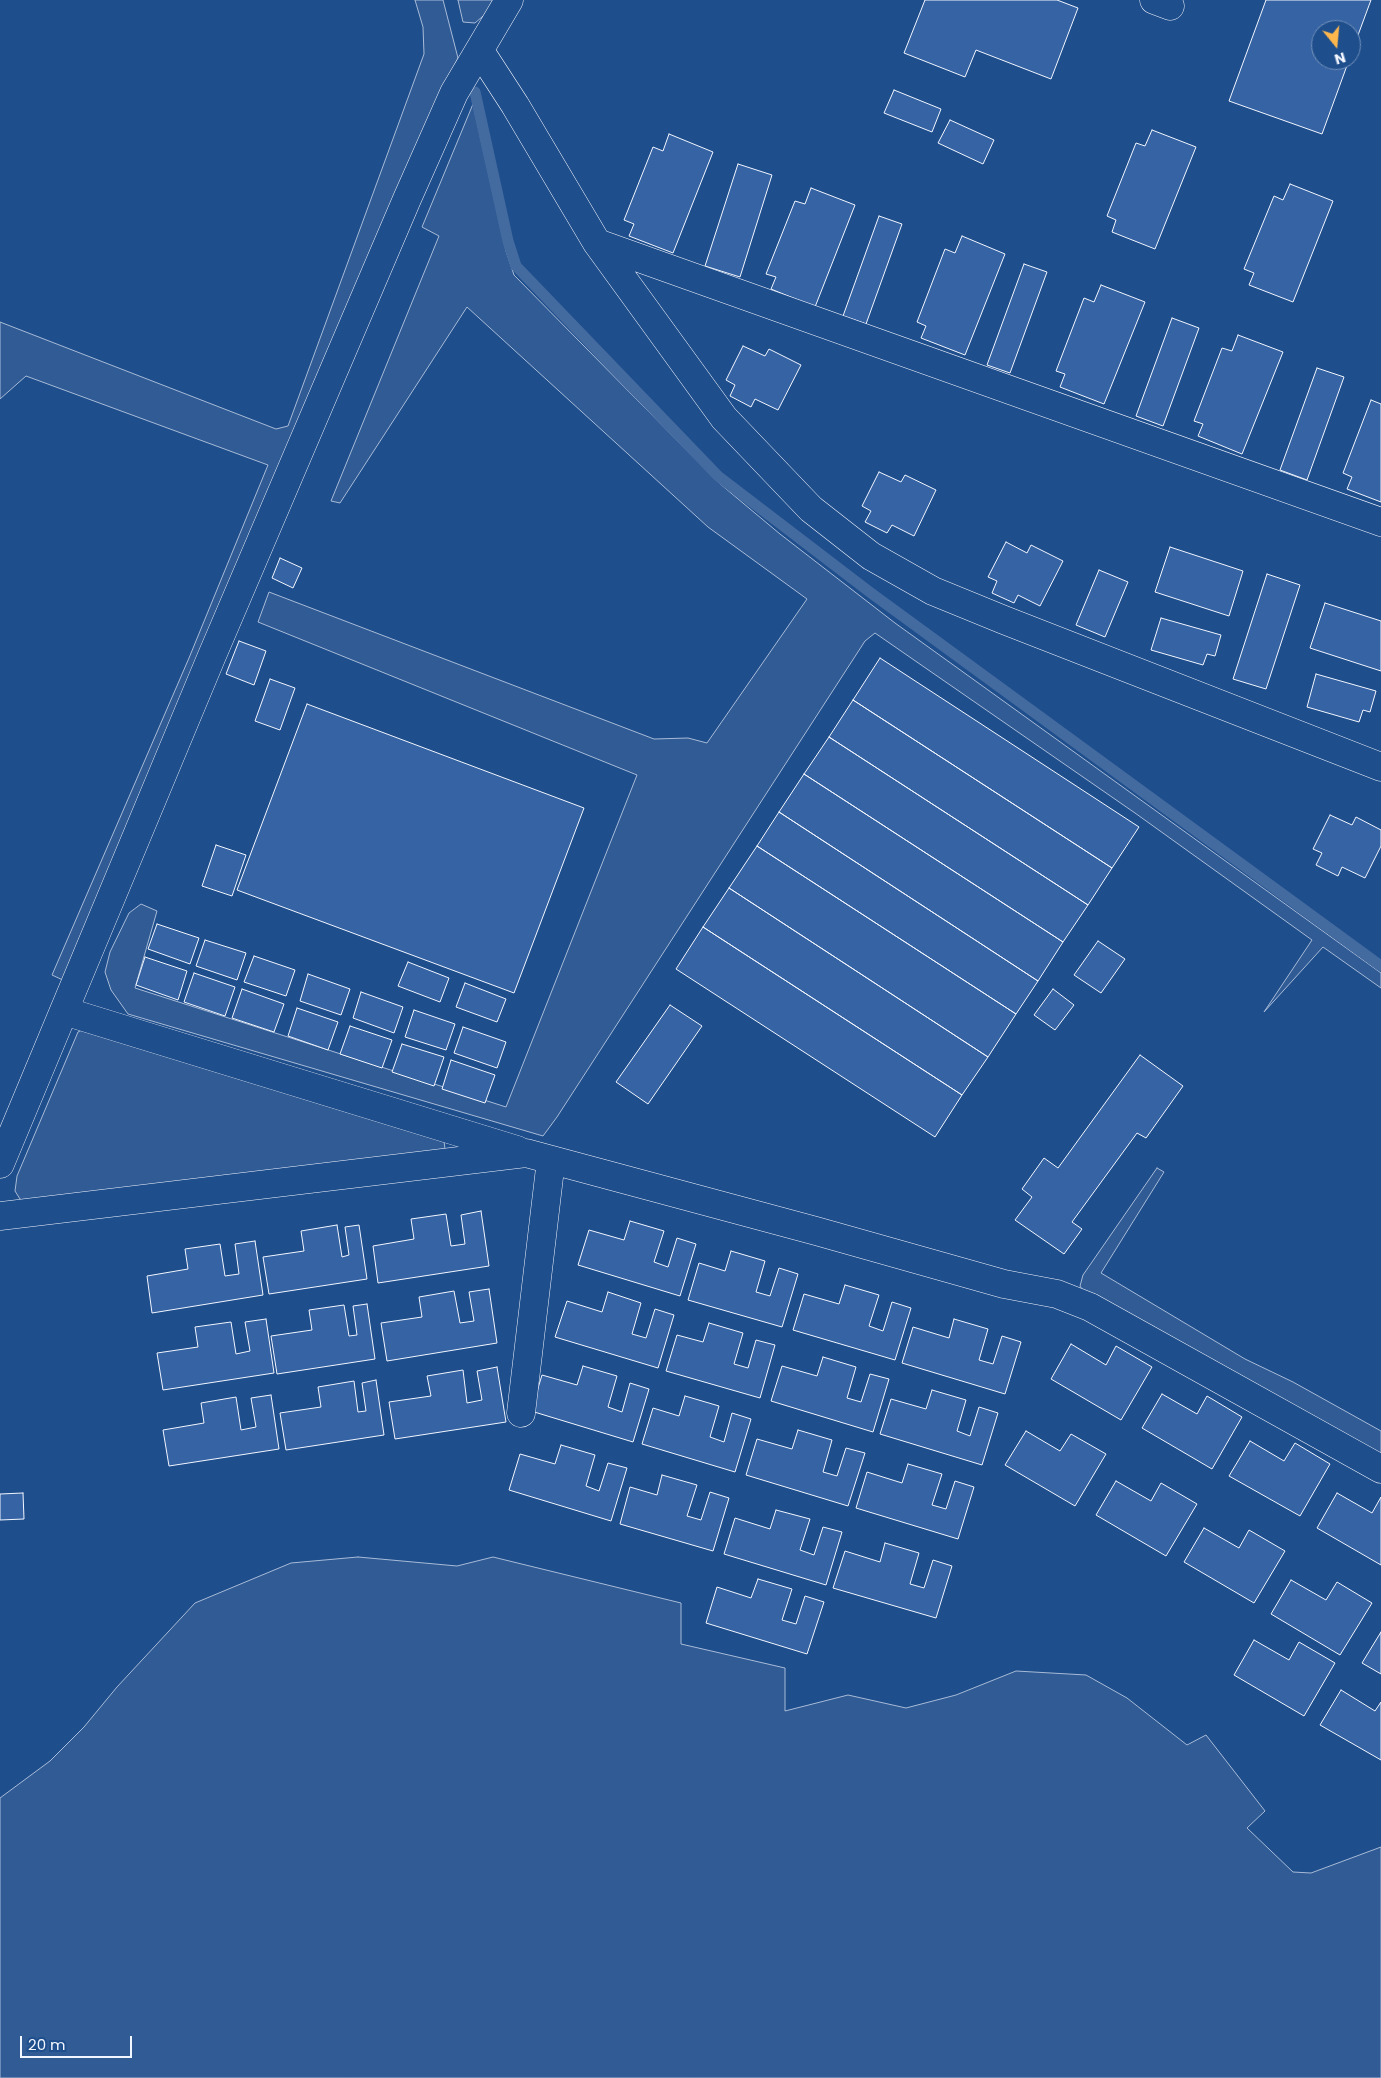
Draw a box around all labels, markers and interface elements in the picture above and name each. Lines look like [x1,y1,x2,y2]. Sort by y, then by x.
north arrow [1311,20,1361,70]
text: N [1332,47,1348,69]
scale bar [22,2026,135,2058]
text: 20 m [28,2034,66,2055]

